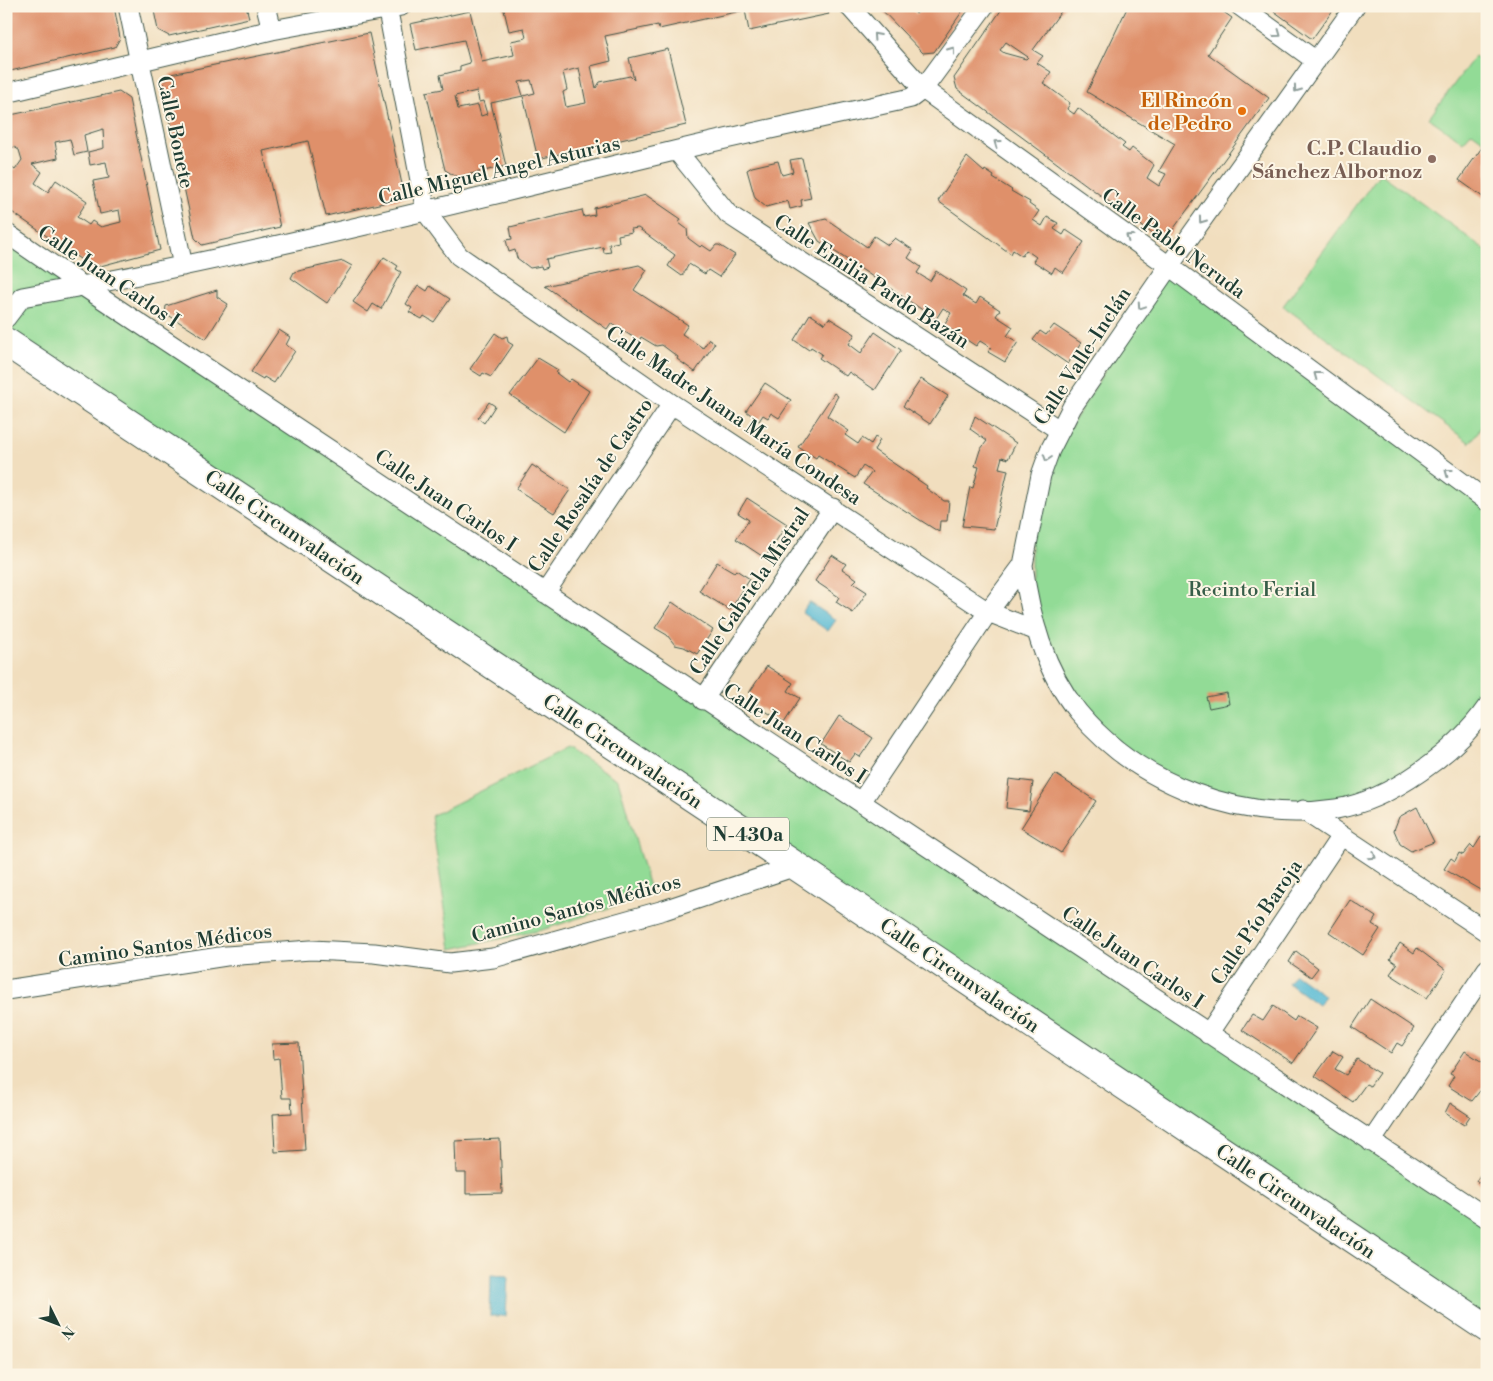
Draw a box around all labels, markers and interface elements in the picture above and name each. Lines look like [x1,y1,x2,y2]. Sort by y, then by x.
one-way arrow [1272,28,1282,37]
one-way arrow [873,33,882,42]
one-way arrow [946,46,955,56]
street label: Calle Bonete [150,74,199,191]
one-way arrow [1294,83,1302,92]
place label: El Rincón de Pedro [1140,89,1233,137]
marker: El Rincón de Pedro [1236,105,1248,117]
street label: Calle Miguel Ángel Asturias [376,130,623,211]
place label: C.P. Claudio Sánchez Albornoz [1252,137,1422,185]
one-way arrow [993,140,1003,149]
marker: C.P. Claudio Sánchez Albornoz [1426,153,1438,165]
street label: Calle Pablo Neruda [1096,183,1251,305]
street label: Calle Emilia Pardo Bazán [769,210,974,355]
one-way arrow [1199,215,1208,224]
street label: Calle Juan Carlos I [32,221,184,334]
one-way arrow [1126,235,1135,243]
street label: Calle Valle-Inclán [1029,283,1137,431]
one-way arrow [1138,300,1147,310]
street label: Calle Madre Juana María Condesa [601,321,866,512]
one-way arrow [1313,372,1323,381]
street label: Calle Rosalía de Castro [523,394,659,578]
street label: Calle Juan Carlos I [369,445,521,558]
one-way arrow [1042,454,1052,462]
street label: Calle Circunvalación [199,465,369,591]
one-way arrow [1444,468,1453,478]
street label: Calle Gabriela Mistral [685,503,816,680]
park label: Recinto Ferial [1188,578,1316,603]
street label: Calle Juan Carlos I [718,679,871,790]
street label: Calle Circunvalación [537,689,707,815]
road number: N-430a [707,818,789,851]
one-way arrow [1367,850,1376,860]
street label: Calle Pío Baroja [1206,855,1309,990]
street label: Camino Santos Médicos [469,869,684,949]
street label: Calle Juan Carlos I [1056,902,1208,1015]
street label: Calle Circunvalación [874,913,1044,1039]
street label: Camino Santos Médicos [57,919,274,974]
street label: Calle Circunvalación [1210,1139,1380,1265]
north arrow [32,1298,82,1348]
text: N [57,1322,77,1342]

